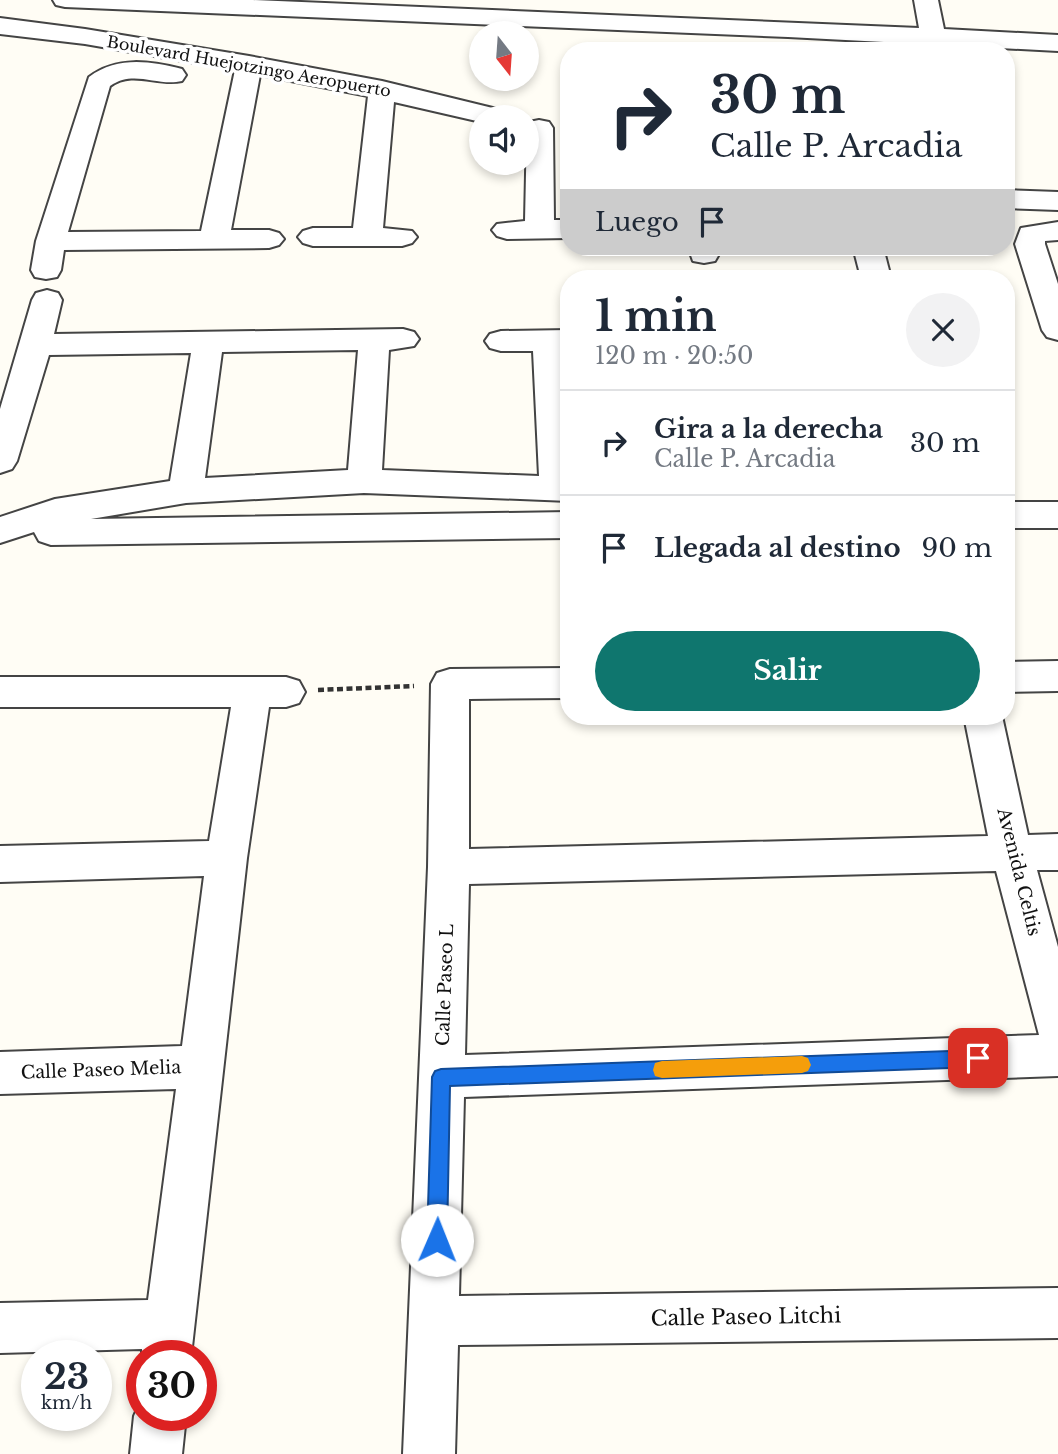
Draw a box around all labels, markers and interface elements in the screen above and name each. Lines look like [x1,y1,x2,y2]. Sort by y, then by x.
north arrow [469,21,539,91]
map controls [469,21,539,175]
street label: Boulevard Huejotzingo Aeropuerto [105,31,393,101]
text: 30 m [710,65,845,126]
icon: right [595,70,686,161]
button: sound [469,105,539,175]
text: Calle P. Arcadia [710,126,962,166]
icon: arrive [693,203,731,241]
text: Luego [595,206,679,238]
text: 1 min [595,290,717,342]
button: close [906,293,980,367]
text: 120 m · 20:50 [595,342,754,370]
text: Gira a la derecha [654,413,883,445]
icon: right [595,424,633,462]
text: 30 m [910,427,980,459]
text: Calle P. Arcadia [654,445,835,473]
icon: arrive [595,529,633,567]
text: Llegada al destino [654,532,901,564]
text: 90 m [922,532,992,564]
button: Salir [595,631,980,711]
street label: Avenida Celtis [992,805,1046,938]
street label: Calle Paseo L [432,924,458,1046]
pin [948,1028,1008,1088]
icon: arrive [959,1039,997,1077]
street label: Calle Paseo Melia [20,1056,182,1084]
position arrow [400,1203,474,1277]
street label: Calle Paseo Litchi [651,1302,841,1332]
speed limit sign: 30 [126,1340,217,1431]
text: 23 [44,1355,89,1398]
text: km/h [41,1392,92,1414]

